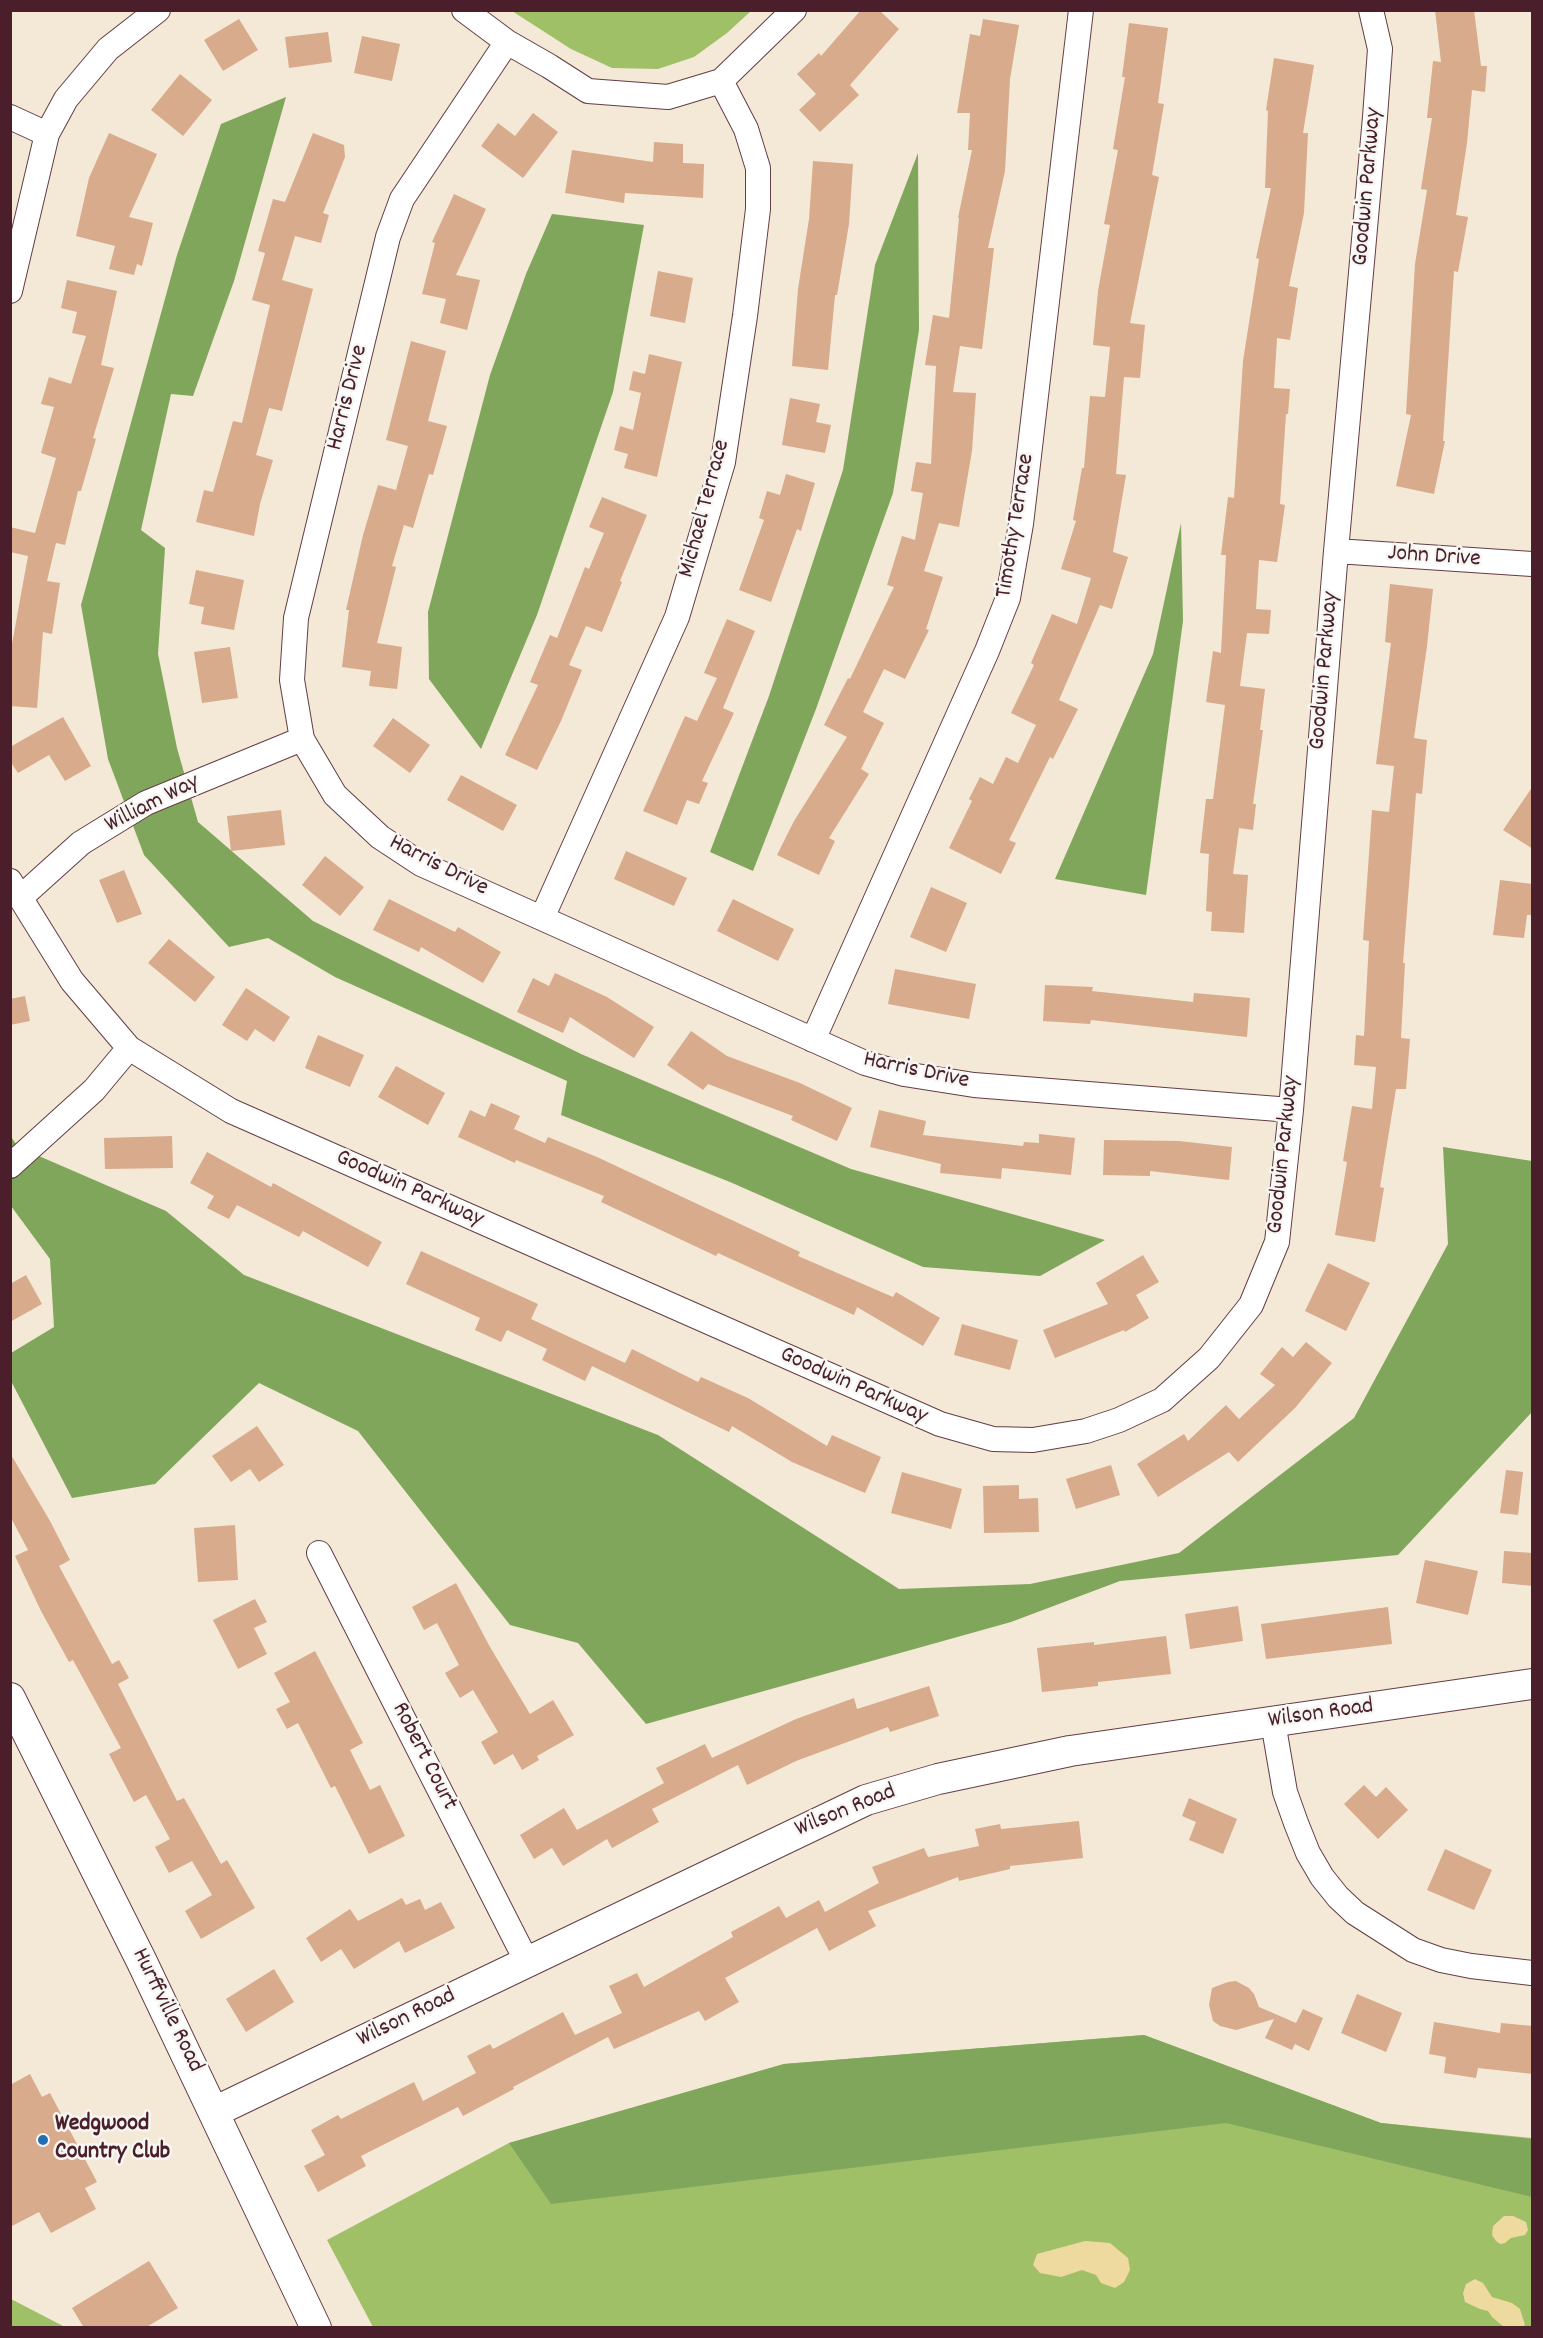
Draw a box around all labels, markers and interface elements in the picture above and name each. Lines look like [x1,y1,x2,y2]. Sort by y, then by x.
street label: Goodwin Parkway [1348,107,1390,267]
street label: Harris Drive [322,342,376,454]
street label: Michael Terrace [674,437,738,581]
street label: Timothy Terrace [991,452,1043,600]
street label: John Drive [1386,540,1482,576]
street label: Goodwin Parkway [1305,591,1347,751]
street label: William Way [101,769,205,841]
street label: Harris Drive [384,830,492,904]
street label: Harris Drive [860,1047,972,1097]
street label: Goodwin Parkway [1262,1075,1308,1235]
street label: Goodwin Parkway [331,1145,487,1235]
street label: Goodwin Parkway [775,1342,931,1432]
street label: Wilson Road [1266,1693,1376,1737]
street label: Robert Court [384,1698,462,1816]
street label: Wilson Road [791,1779,901,1845]
street label: Hurffville Road [124,1944,208,2078]
street label: Wilson Road [353,1983,461,2055]
place label: Wedgwood Country Club [55,2112,170,2168]
marker: Wedgwood Country Club [36,2133,50,2147]

